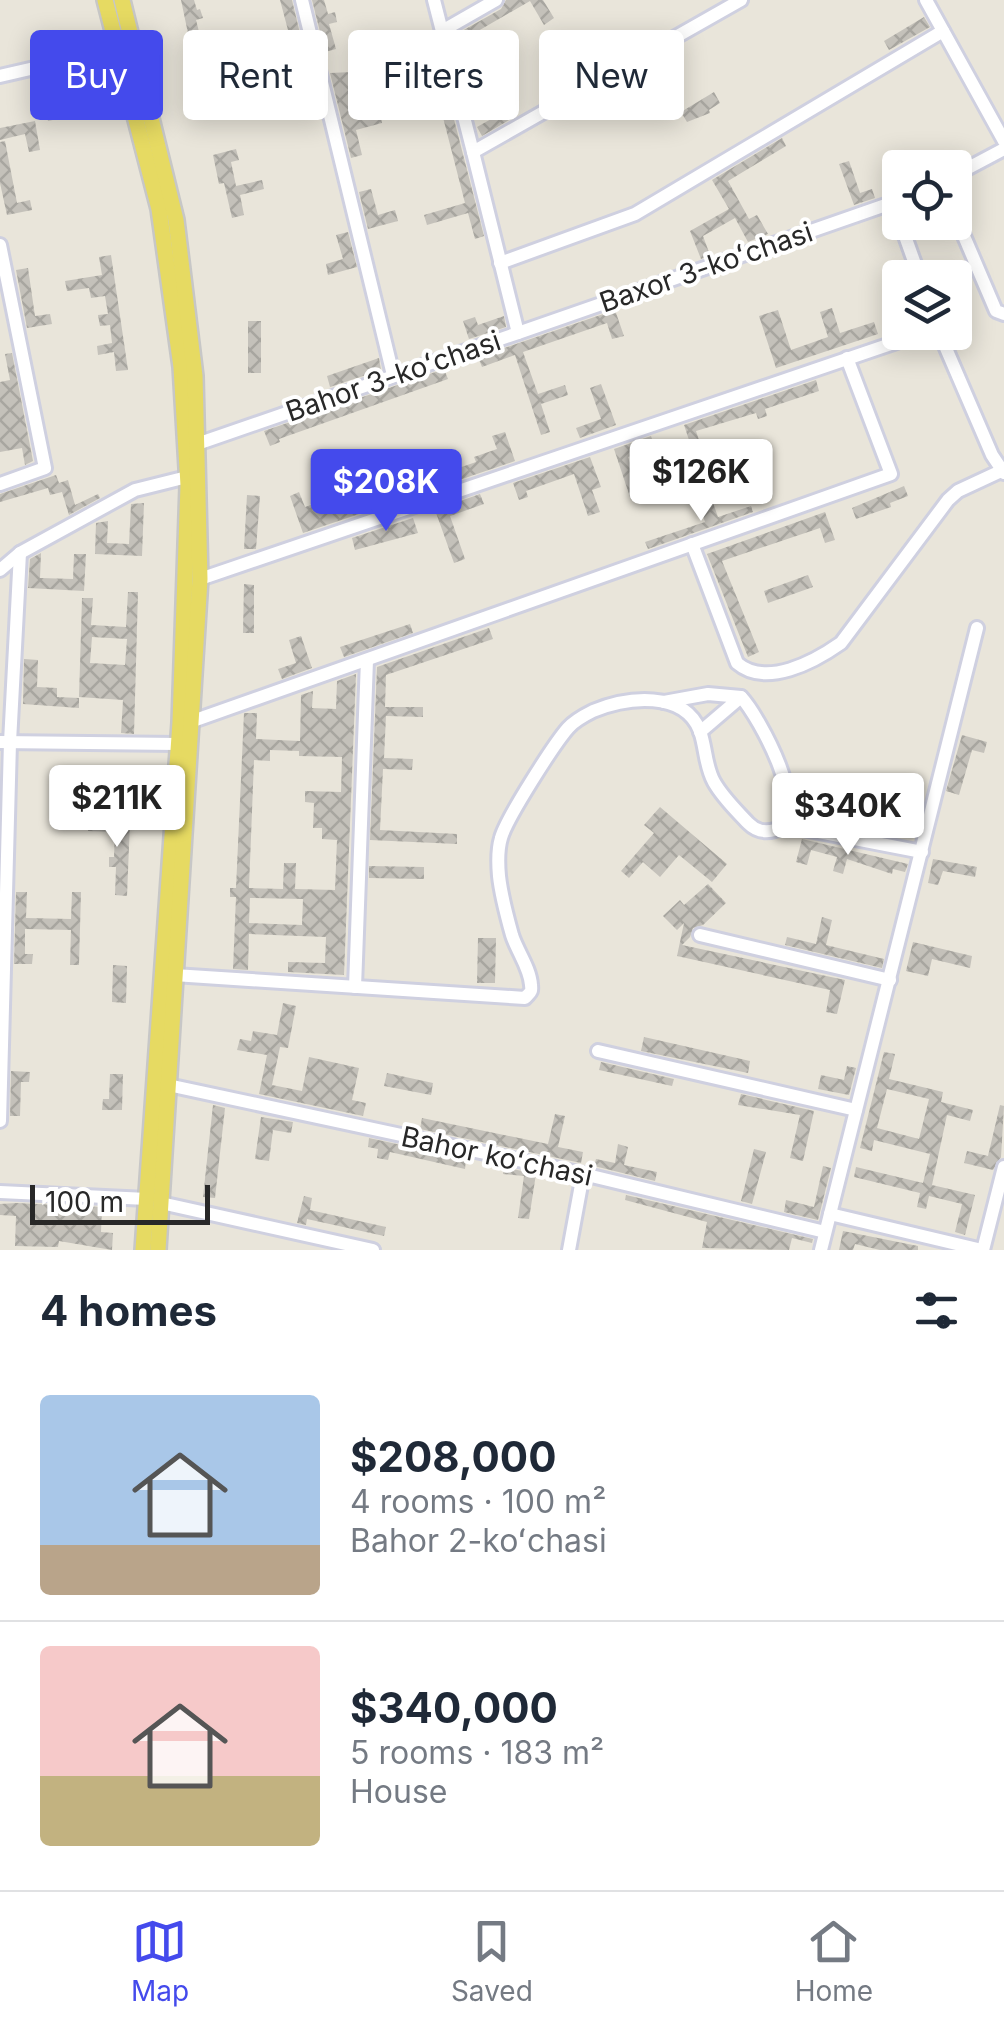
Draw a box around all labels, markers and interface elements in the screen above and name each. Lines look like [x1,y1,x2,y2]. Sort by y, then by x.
chip: Buy [30,30,163,120]
chip: Rent [183,30,328,120]
chip: Filters [348,30,519,120]
chip: New [539,30,684,120]
map controls [882,150,972,350]
button: locate [882,150,972,240]
street label: Baxor 3-koʻchasi [595,215,817,319]
button: layers [882,260,972,350]
street label: Bahor 3-koʻchasi [281,323,505,429]
pin: $126K [631,439,771,524]
pin: $208K [316,449,456,534]
text: $126K [652,452,750,491]
text: $208K [333,462,439,501]
pin: $211K [47,765,187,850]
pin: $340K [778,773,918,858]
text: $211K [71,778,163,817]
text: $340K [794,786,902,825]
street label: Bahor koʻchasi [398,1119,596,1193]
scale bar [30,1180,210,1224]
text: 100 m [45,1185,124,1219]
icon: filters [909,1283,964,1338]
text: 4 homes [40,1285,217,1336]
text: $208,000 [350,1431,557,1482]
icon: home [120,1435,240,1555]
text: 4 rooms · 100 m² [350,1482,606,1521]
text: Bahor 2-koʻchasi [350,1521,607,1560]
text: $340,000 [350,1682,558,1733]
icon: home [120,1686,240,1806]
text: 5 rooms · 183 m² [350,1733,604,1772]
text: House [350,1772,447,1811]
tab: Map [131,1914,189,2008]
tab: Saved [451,1914,533,2008]
tab: Home [795,1914,873,2008]

